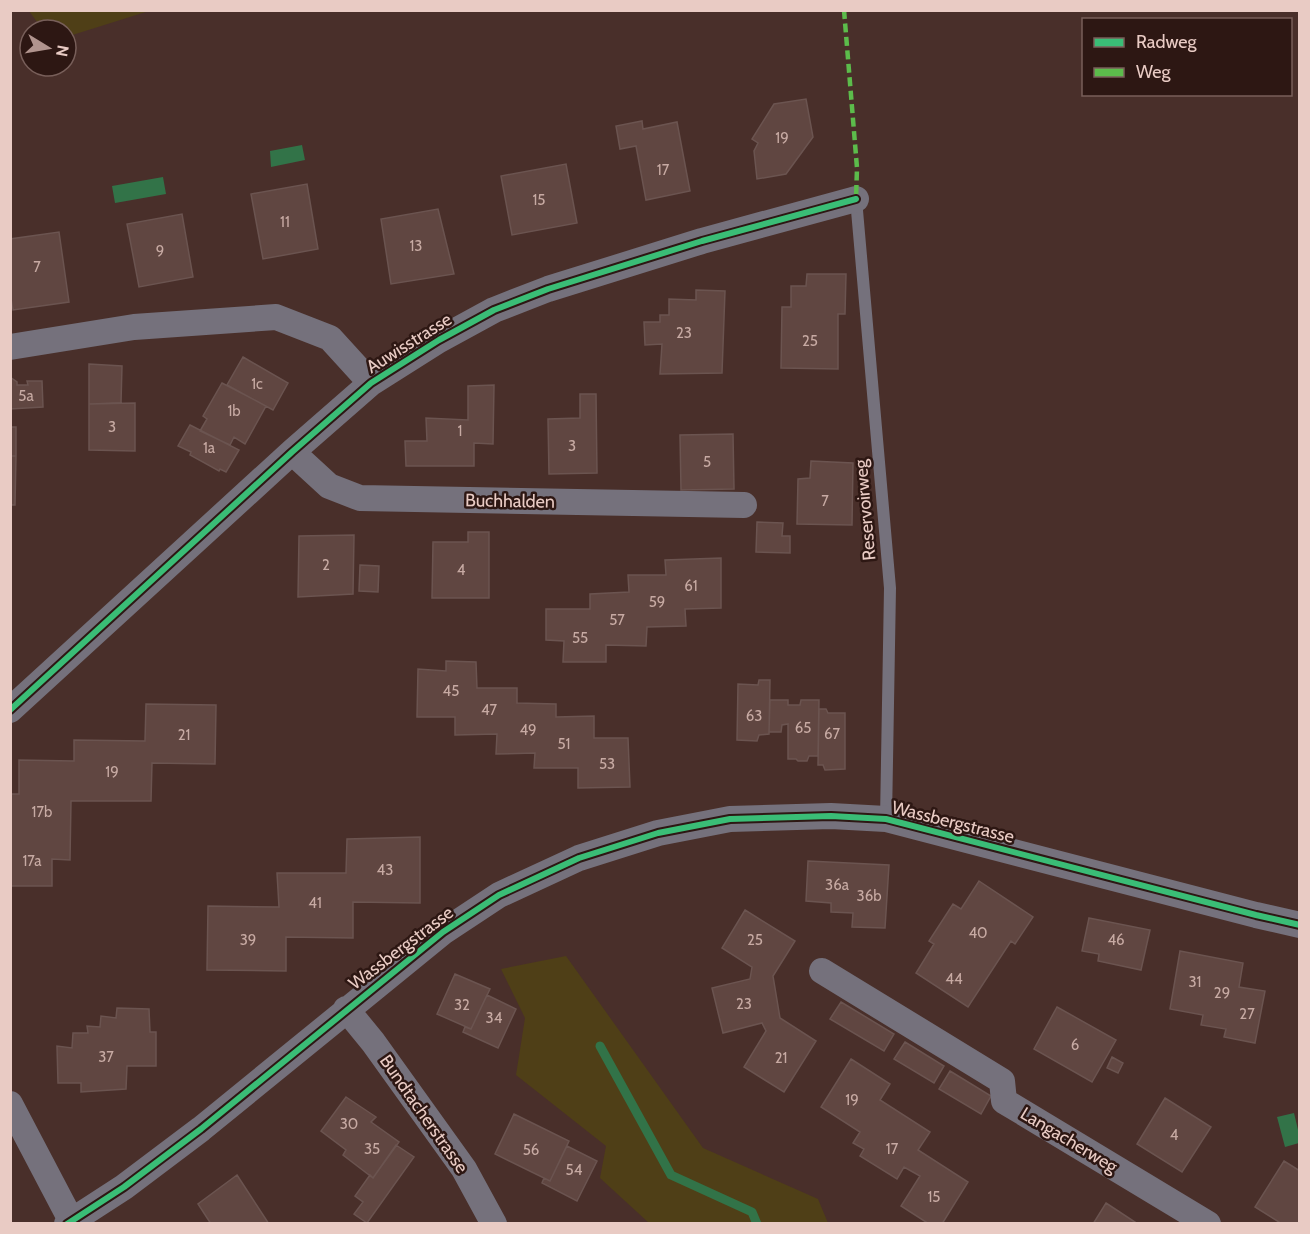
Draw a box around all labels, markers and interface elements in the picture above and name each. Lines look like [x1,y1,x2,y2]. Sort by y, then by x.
north arrow [18,18,78,78]
legend [1082,18,1292,96]
text: Radweg [1136,31,1198,53]
text: N [52,43,73,58]
text: Weg [1136,61,1172,83]
house number: 19 [775,129,789,147]
house number: 17 [657,161,670,179]
house number: 15 [532,191,546,209]
house number: 11 [280,213,290,231]
house number: 13 [409,237,423,255]
house number: 9 [156,242,164,260]
house number: 7 [33,258,41,276]
street label: Auwisstrasse [362,308,456,378]
house number: 23 [676,324,692,342]
house number: 25 [802,332,818,350]
house number: 1c [251,375,263,393]
house number: 5a [18,387,34,405]
house number: 1b [227,402,241,420]
house number: 3 [108,418,116,436]
house number: 1 [458,422,462,440]
house number: 3 [568,437,576,455]
house number: 1a [203,439,216,457]
house number: 5 [703,453,711,471]
street label: Reservoirweg [850,458,880,561]
street label: Buchhalden [465,489,555,513]
house number: 7 [821,492,829,510]
house number: 2 [322,556,330,574]
house number: 4 [457,561,466,579]
house number: 61 [684,577,698,595]
house number: 59 [649,593,665,611]
house number: 57 [609,611,625,629]
house number: 55 [572,629,588,647]
house number: 45 [443,682,459,700]
house number: 47 [481,701,498,719]
house number: 63 [746,707,762,725]
house number: 65 [795,719,811,737]
house number: 49 [519,721,537,739]
house number: 67 [824,725,840,743]
house number: 21 [178,726,190,744]
house number: 51 [557,735,571,753]
house number: 53 [599,755,615,773]
house number: 19 [105,763,119,781]
street label: Wassbergstrasse [889,796,1017,848]
house number: 17b [32,803,52,821]
house number: 17a [22,852,42,870]
house number: 43 [377,861,393,879]
house number: 36a [825,876,850,894]
house number: 36b [857,887,881,905]
house number: 41 [308,894,322,912]
street label: Wassbergstrasse [344,901,458,995]
house number: 40 [968,924,988,942]
house number: 39 [240,931,256,949]
house number: 25 [747,931,763,949]
house number: 46 [1107,931,1125,949]
house number: 44 [945,970,963,988]
house number: 31 [1188,973,1202,991]
house number: 29 [1214,984,1230,1002]
house number: 23 [736,995,752,1013]
house number: 32 [454,996,470,1014]
house number: 27 [1239,1005,1255,1023]
house number: 34 [486,1009,503,1027]
house number: 6 [1071,1036,1079,1054]
house number: 37 [98,1048,114,1066]
house number: 21 [775,1049,787,1067]
street label: Bundtacherstrasse [375,1051,473,1177]
house number: 19 [845,1091,859,1109]
street label: Langacherweg [1016,1102,1122,1178]
house number: 30 [340,1115,358,1133]
house number: 4 [1170,1126,1179,1144]
house number: 35 [364,1140,380,1158]
house number: 17 [886,1140,899,1158]
house number: 56 [523,1141,539,1159]
house number: 54 [566,1161,583,1179]
house number: 15 [927,1188,941,1206]

